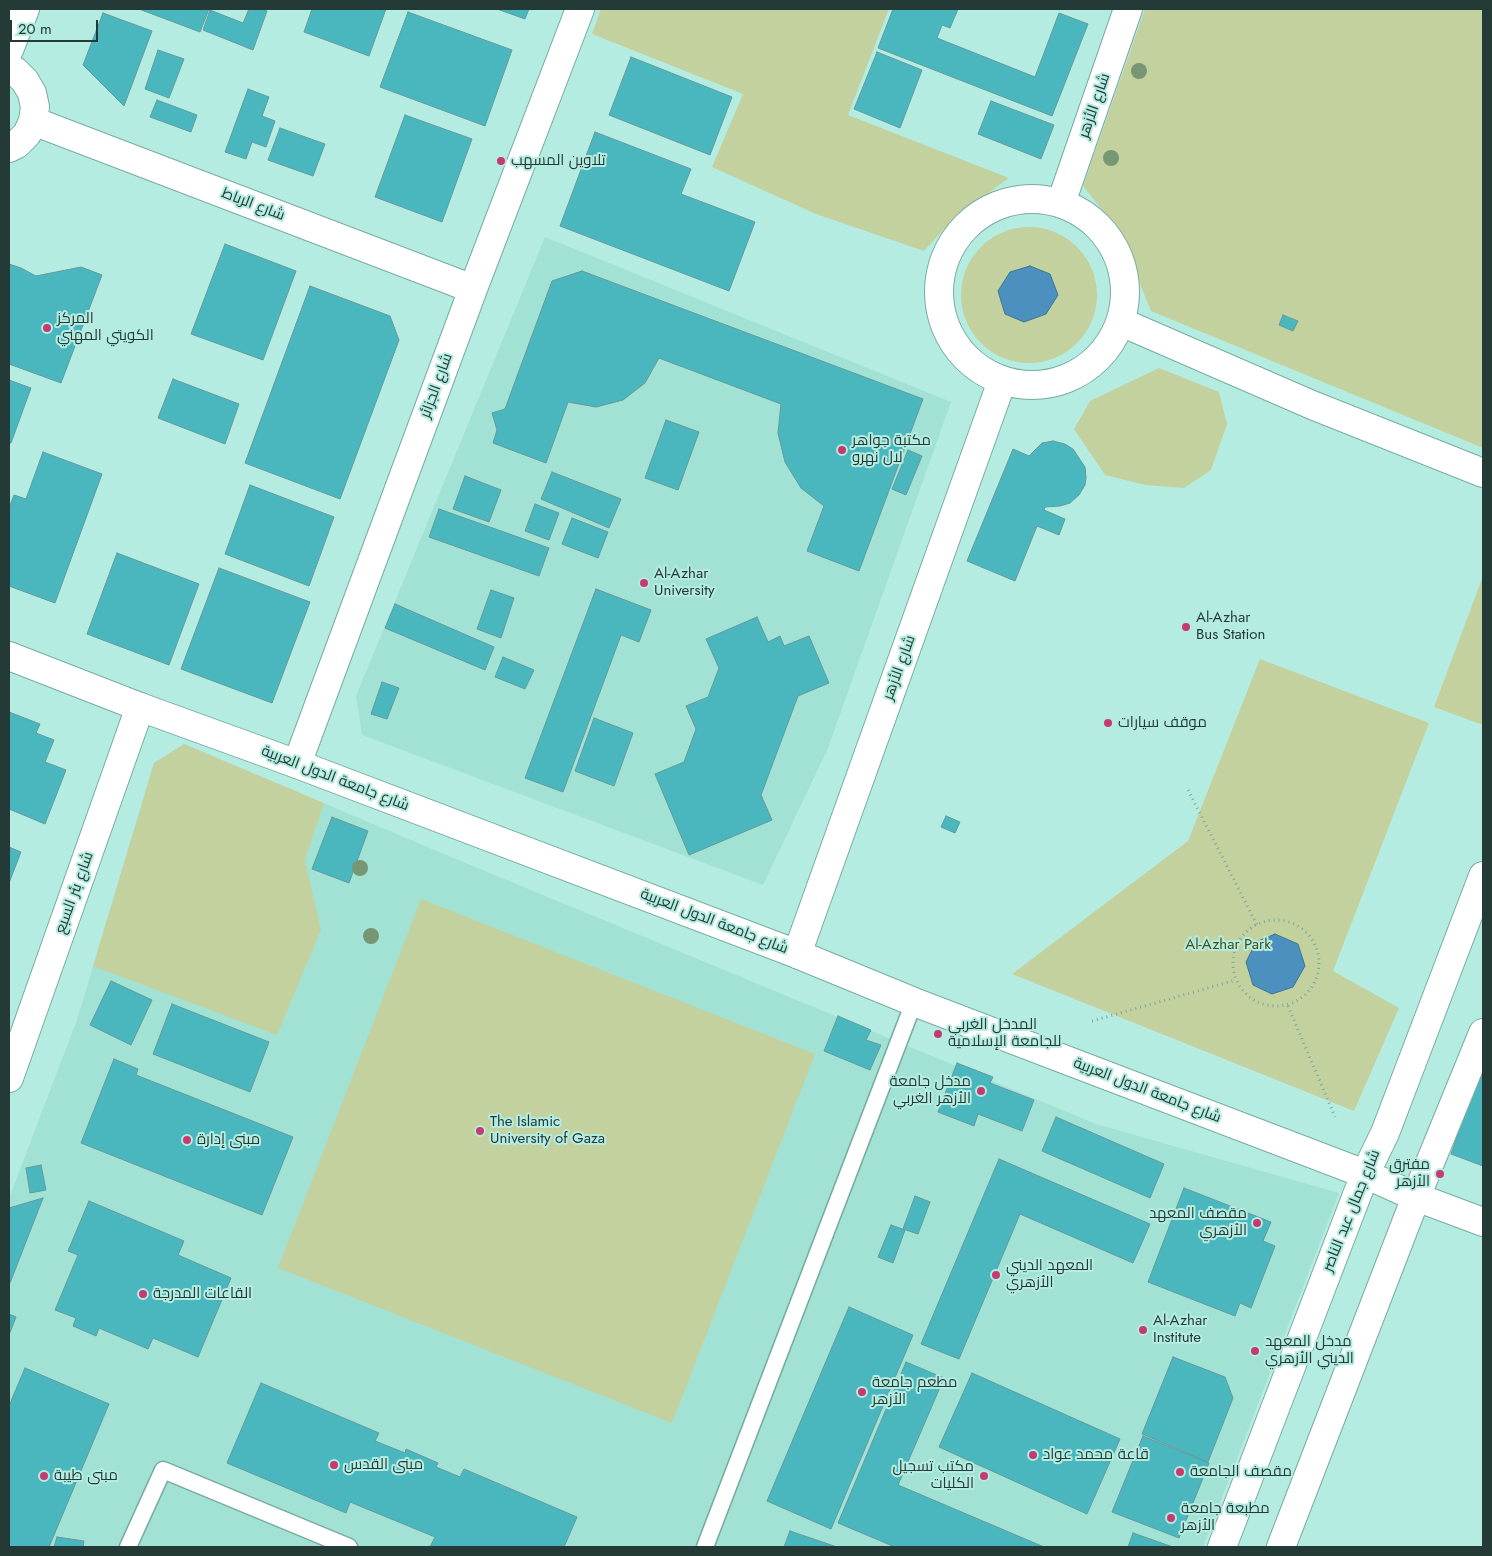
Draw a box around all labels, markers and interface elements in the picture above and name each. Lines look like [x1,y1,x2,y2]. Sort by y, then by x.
scale bar [12,10,100,42]
text: 20 m [18,18,52,40]
street label: شارع الأزهر [1075,71,1115,141]
place label: تلاوين المسهب [511,152,606,170]
marker: تلاوين المسهب [495,155,507,167]
street label: شارع الرباط [219,185,287,225]
place label: المركز الكويتي المهني [57,310,154,345]
marker: المركز الكويتي المهني [41,322,53,334]
street label: شارع الجزائر [417,351,457,421]
place label: مكتبة جواهر لال نهرو [852,432,931,467]
marker: مكتبة جواهر لال نهرو [836,444,848,456]
place label: Al-Azhar University [654,565,715,600]
marker: Al-Azhar University [638,577,650,589]
place label: Al-Azhar Bus Station [1196,609,1265,644]
marker: Al-Azhar Bus Station [1180,621,1192,633]
street label: شارع الأزهر [880,633,920,703]
place label: موقف سيارات [1118,714,1207,732]
marker: موقف سيارات [1102,717,1114,729]
street label: شارع جامعة الدول العربية [259,743,411,815]
street label: شارع بئر السبع [52,850,98,936]
street label: شارع جامعة الدول العربية [638,886,790,958]
park label: Al-Azhar Park [1185,936,1271,954]
place label: المدخل الغربي للجامعة الإسلامية [948,1016,1061,1051]
marker: المدخل الغربي للجامعة الإسلامية [932,1028,944,1040]
street label: شارع جامعة الدول العربية [1071,1055,1223,1127]
place label: مدخل جامعة الأزهر الغربي [889,1073,971,1108]
marker: مدخل جامعة الأزهر الغربي [975,1085,987,1097]
place label: The Islamic University of Gaza [490,1113,605,1148]
marker: The Islamic University of Gaza [474,1125,486,1137]
place label: مبنى إدارة [197,1131,260,1149]
marker: مبنى إدارة [181,1134,193,1146]
street label: شارع جمال عبد الناصر [1319,1147,1385,1275]
place label: مفترق الأزهر [1389,1156,1430,1191]
marker: مفترق الأزهر [1434,1168,1446,1180]
place label: مقصف المعهد الأزهري [1149,1205,1247,1240]
marker: مقصف المعهد الأزهري [1251,1217,1263,1229]
place label: المعهد الديني الأزهري [1006,1257,1093,1292]
marker: المعهد الديني الأزهري [990,1269,1002,1281]
place label: القاعات المدرجة [153,1285,252,1303]
marker: القاعات المدرجة [137,1288,149,1300]
place label: Al-Azhar Institute [1153,1312,1207,1347]
marker: Al-Azhar Institute [1137,1324,1149,1336]
place label: مدخل المعهد الديني الأزهري [1265,1333,1354,1368]
marker: مدخل المعهد الديني الأزهري [1249,1345,1261,1357]
place label: مطعم جامعة الأزهر [872,1374,957,1409]
marker: مطعم جامعة الأزهر [856,1386,868,1398]
place label: قاعة محمد عواد [1043,1446,1149,1464]
marker: قاعة محمد عواد [1027,1449,1039,1461]
place label: مبنى القدس [344,1456,423,1474]
place label: مكتب تسجيل الكليات [892,1458,974,1493]
marker: مبنى القدس [328,1459,340,1471]
place label: مقصف الجامعة [1190,1463,1292,1481]
marker: مقصف الجامعة [1174,1466,1186,1478]
place label: مبنى طيبة [54,1467,118,1485]
marker: مبنى طيبة [38,1470,50,1482]
marker: مكتب تسجيل الكليات [978,1470,990,1482]
place label: مطبعة جامعة الأزهر [1181,1500,1270,1535]
marker: مطبعة جامعة الأزهر [1165,1512,1177,1524]

